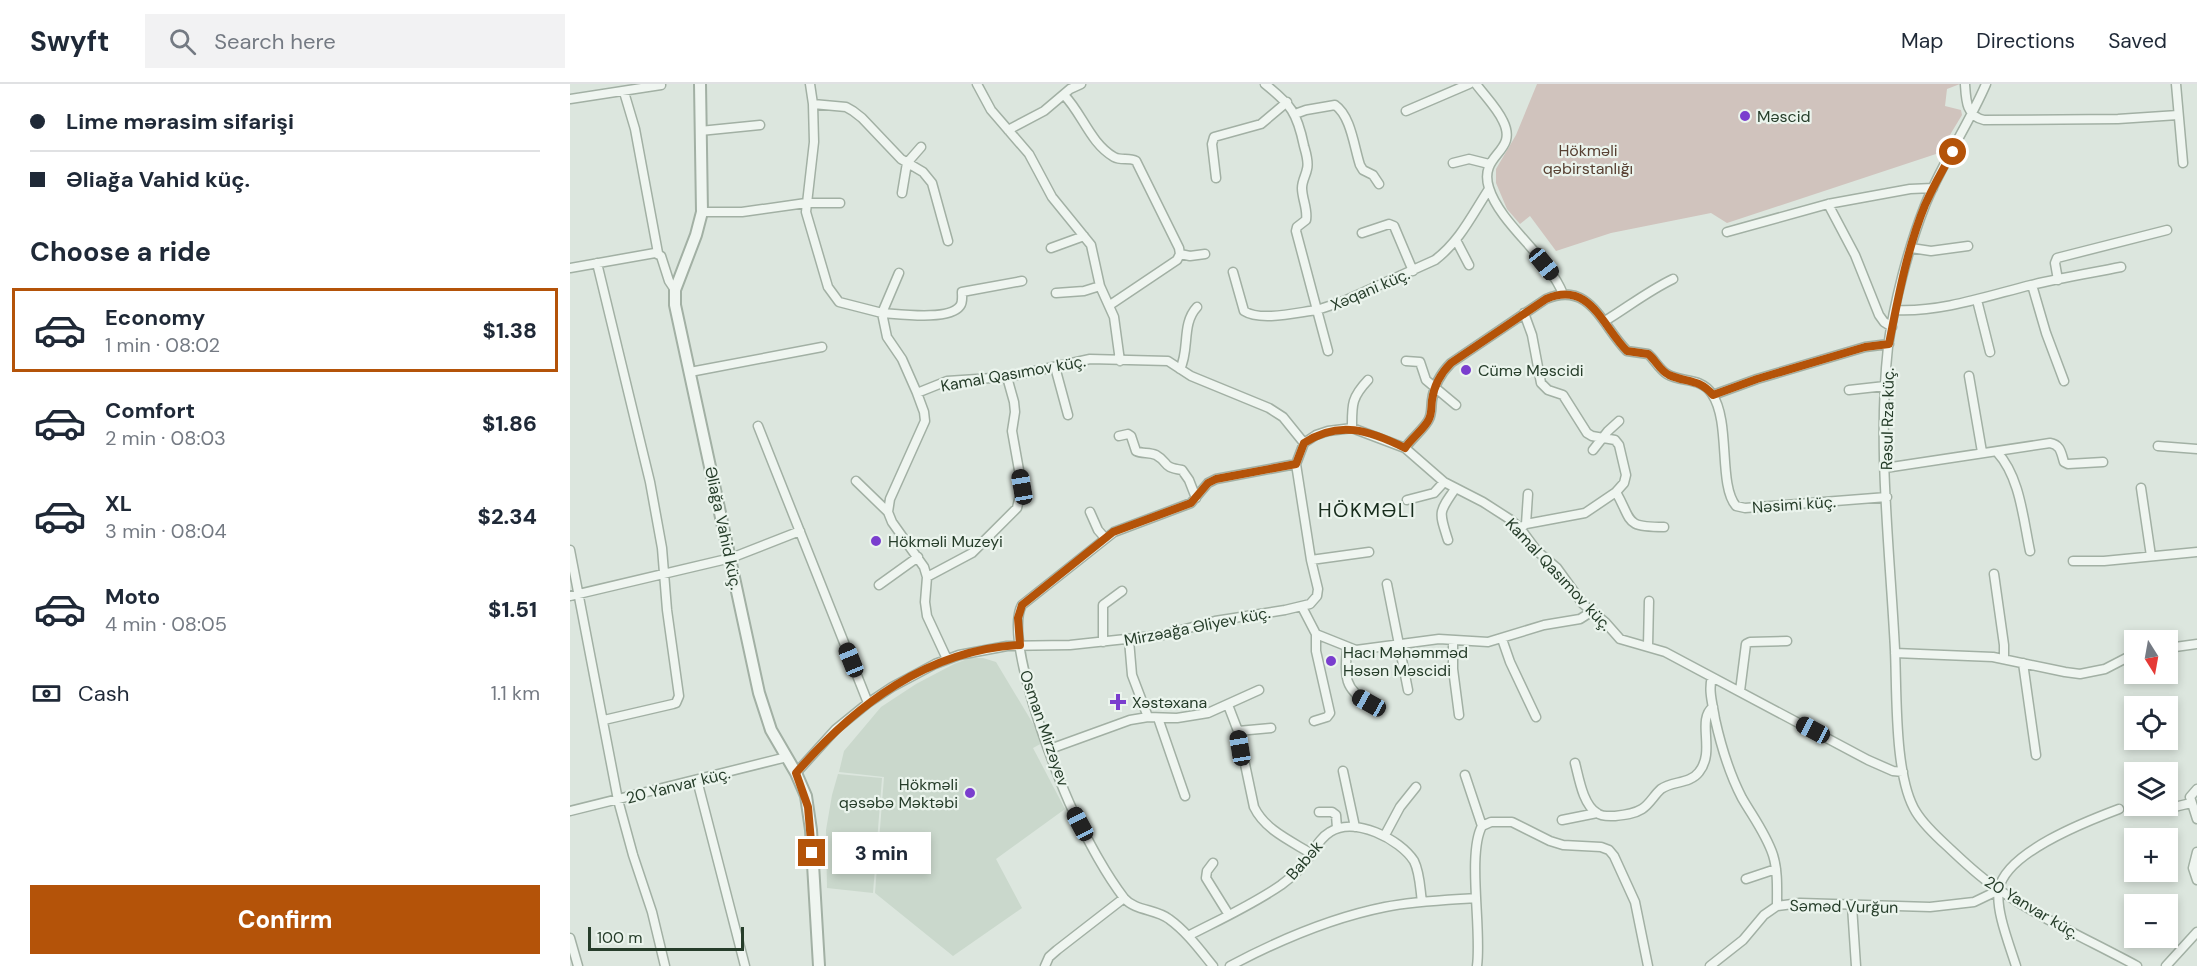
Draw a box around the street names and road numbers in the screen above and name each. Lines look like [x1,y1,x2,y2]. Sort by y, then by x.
street label: Xəqani küç. [1328,263,1413,315]
street label: Kamal Qasımov küç. [939,350,1087,397]
street label: Rəsul Rza küç. [1876,368,1899,470]
street label: Əliağa Vahid küç. [700,465,747,592]
street label: Nəsimi küç. [1751,491,1837,518]
street label: Kamal Qasımov küç. [1501,514,1616,635]
street label: Mirzəağa Əliyev küç. [1122,602,1272,651]
street label: Osman Mirzəyev [1015,667,1074,790]
street label: 20 Yanvar küç. [624,762,732,809]
street label: Babək [1282,836,1327,884]
street label: 20 Yanvar küç. [1981,871,2083,944]
street label: Səməd Vurğun [1789,895,1899,918]

